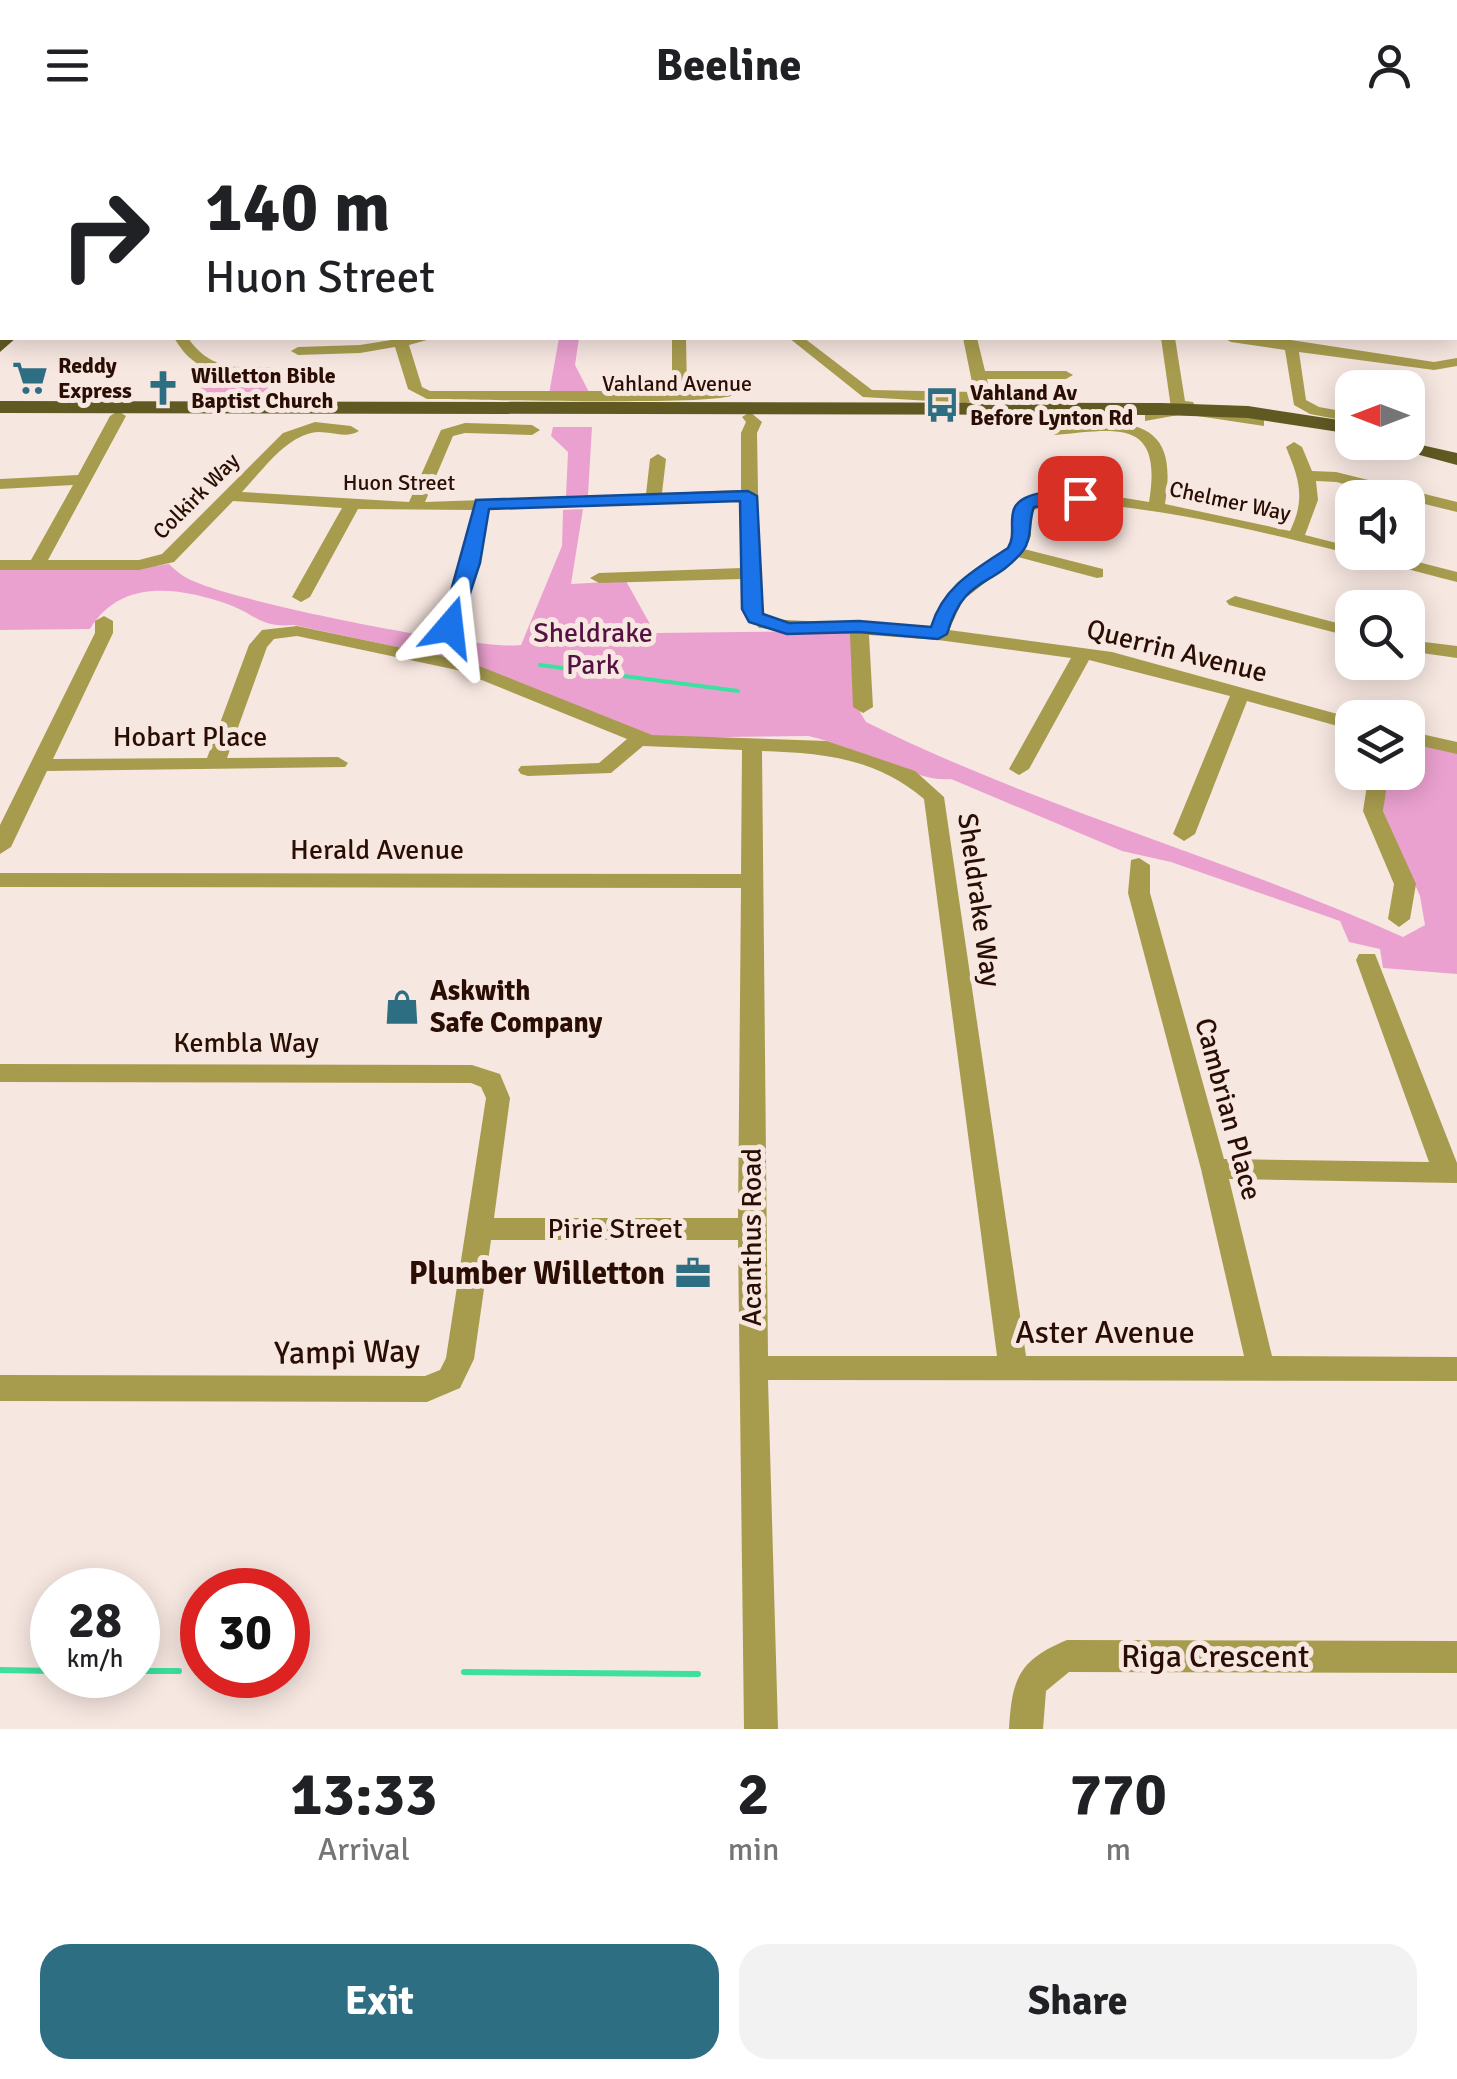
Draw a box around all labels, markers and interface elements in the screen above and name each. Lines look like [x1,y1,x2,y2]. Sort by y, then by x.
icon: menu [40,38,95,93]
text: Beeline [655,38,802,93]
icon: person [1362,38,1417,93]
text: 140 m [205,164,390,250]
icon: right [40,170,170,300]
text: Huon Street [205,250,435,305]
place label: Reddy Express [58,352,132,404]
supermarket icon: Reddy Express [11,359,49,397]
place label: Willetton Bible Baptist Church [191,362,336,414]
church icon: Willetton Bible Baptist Church [144,369,182,407]
street label: Vahland Avenue [602,370,752,397]
north arrow [1335,370,1425,460]
map controls [1335,370,1425,790]
place label: Vahland Av Before Lynton Rd [970,379,1134,431]
bus stop icon: Vahland Av Before Lynton Rd [923,386,961,424]
street label: Colkirk Way [147,447,245,545]
pin [1038,456,1123,541]
street label: Huon Street [343,469,456,496]
icon: arrive [1053,471,1108,526]
street label: Chelmer Way [1167,475,1294,527]
button: sound [1335,480,1425,570]
position arrow [398,575,502,679]
button: search [1335,590,1425,680]
street label: Querrin Avenue [1083,612,1271,690]
park label: Sheldrake Park [533,616,653,682]
button: layers [1335,700,1425,790]
street label: Hobart Place [113,720,267,754]
street label: Sheldrake Way [950,811,1008,989]
street label: Herald Avenue [290,833,464,867]
place label: Askwith Safe Company [430,974,603,1040]
shop icon: Askwith Safe Company [383,988,421,1026]
street label: Cambrian Place [1187,1014,1269,1204]
street label: Kembla Way [173,1026,319,1060]
street label: Acanthus Road [735,1148,769,1326]
street label: Pirie Street [548,1212,683,1246]
place label: Plumber Willetton [409,1254,665,1293]
office icon: Plumber Willetton [674,1254,712,1292]
street label: Aster Avenue [1015,1313,1195,1352]
street label: Yampi Way [274,1331,420,1373]
speed limit sign: 30 [180,1568,310,1698]
text: 28 [68,1590,122,1652]
street label: Riga Crescent [1121,1637,1309,1676]
text: km/h [67,1643,123,1674]
text: 13:33 [290,1758,438,1832]
text: 2 [737,1758,770,1832]
text: 770 [1070,1758,1167,1832]
text: Arrival [318,1830,410,1869]
text: min [728,1830,779,1869]
text: m [1105,1830,1131,1869]
button: Exit [40,1944,719,2059]
button: Share [739,1944,1417,2059]

